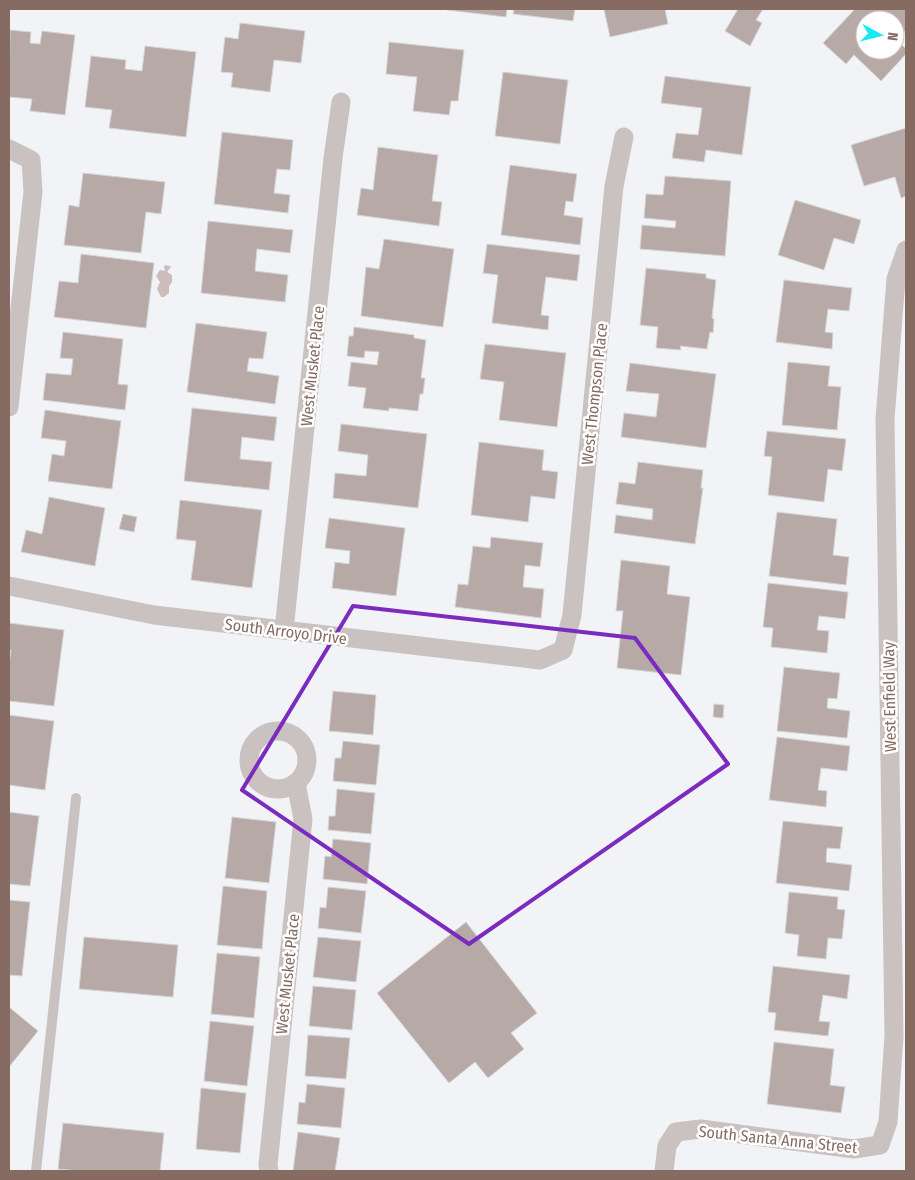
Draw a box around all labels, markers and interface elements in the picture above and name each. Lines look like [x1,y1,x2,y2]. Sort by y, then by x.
north arrow [855,10,905,60]
text: N [883,31,901,42]
street label: West Musket Place [297,305,328,427]
street label: West Thompson Place [578,322,611,466]
street label: South Arroyo Drive [224,615,348,648]
street label: West Enfield Way [879,641,900,752]
street label: West Musket Place [272,913,303,1035]
street label: South Santa Anna Street [698,1122,859,1157]

